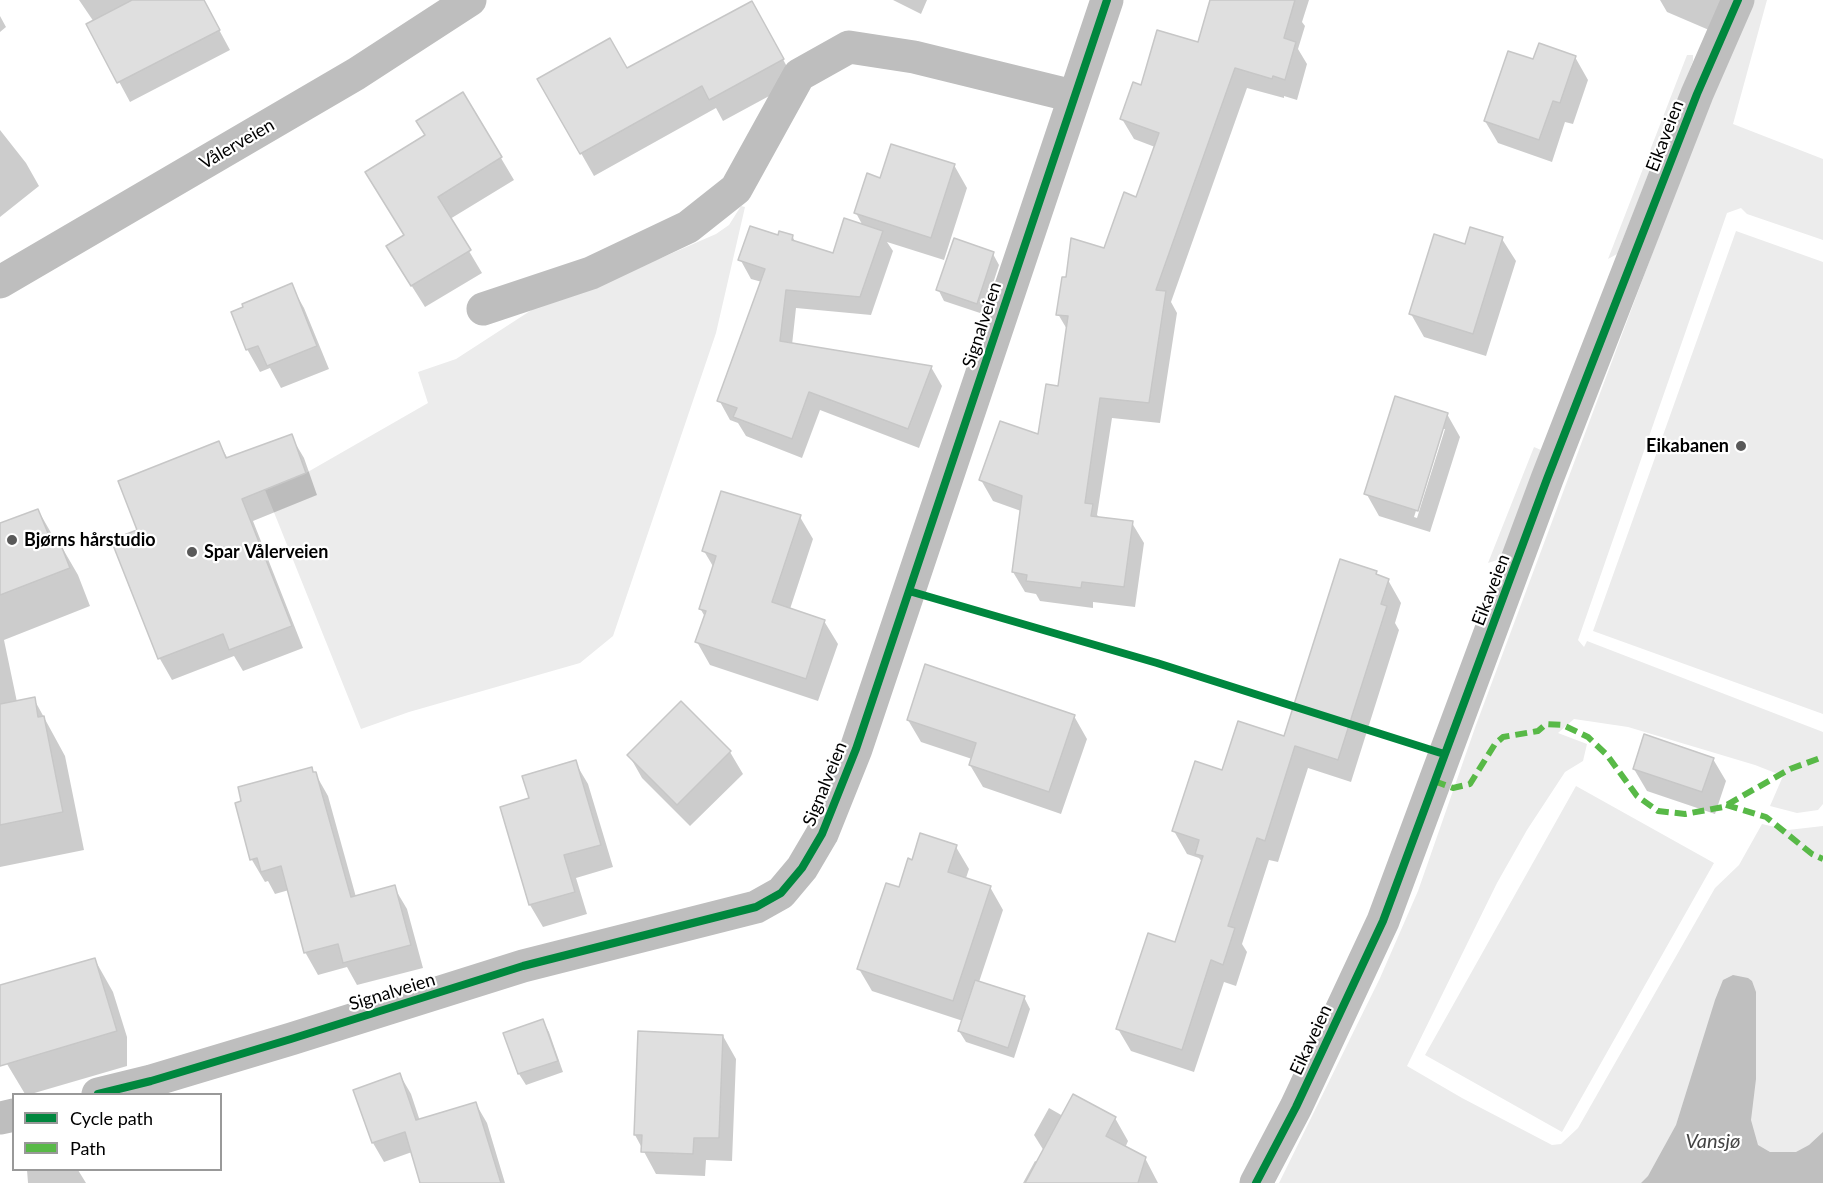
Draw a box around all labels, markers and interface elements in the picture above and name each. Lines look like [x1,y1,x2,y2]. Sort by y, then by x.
street label: Eikaveien [1641,97,1689,175]
street label: Vålerveien [196,114,278,174]
street label: Signalveien [958,279,1006,371]
place label: Eikabanen [1646,435,1729,457]
marker: Eikabanen [1734,439,1748,453]
place label: Bjørns hårstudio [24,529,156,551]
marker: Bjørns hårstudio [5,533,19,547]
place label: Spar Vålerveien [204,541,328,563]
marker: Spar Vålerveien [185,545,199,559]
street label: Eikaveien [1467,551,1515,629]
street label: Signalveien [798,739,852,829]
street label: Signalveien [346,969,438,1015]
street label: Eikaveien [1285,1001,1337,1079]
legend [12,1093,222,1171]
text: Cycle path [70,1107,153,1129]
water label: Vansjø [1686,1130,1740,1154]
text: Path [70,1137,106,1159]

